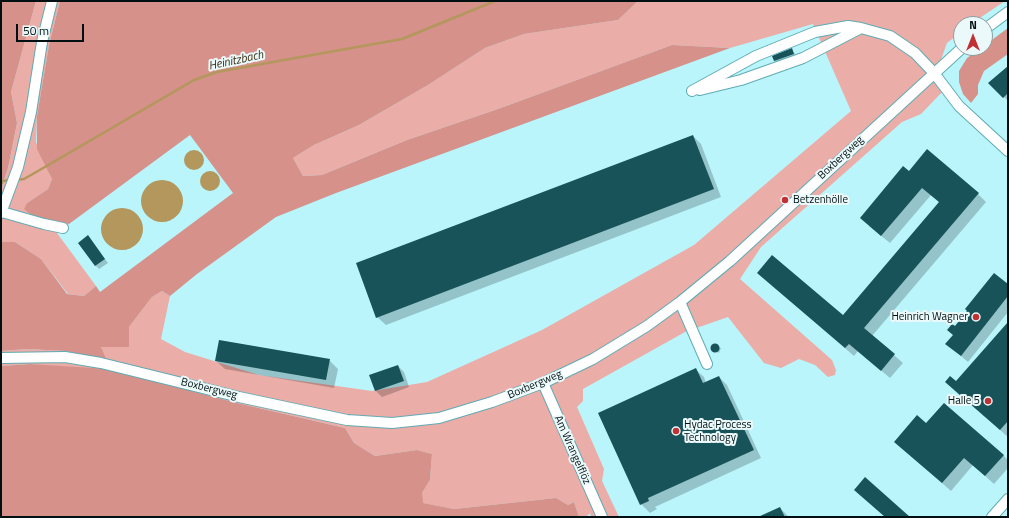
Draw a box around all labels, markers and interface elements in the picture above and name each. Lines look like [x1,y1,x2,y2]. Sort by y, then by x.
scale bar [18,16,86,42]
north arrow [953,16,993,56]
text: N [969,17,977,33]
text: 50 m [23,21,49,40]
water label: Heinitzbach [207,48,265,74]
street label: Boxbergweg [815,134,867,182]
place label: Betzenhölle [793,193,848,207]
marker: Betzenhölle [780,195,790,205]
place label: Heinrich Wagner [891,310,968,324]
marker: Heinrich Wagner [971,312,981,322]
street label: Boxbergweg [506,368,564,402]
street label: Boxbergweg [179,376,239,402]
place label: Halle 5 [948,394,980,408]
marker: Halle 5 [983,396,993,406]
street label: Am Wrangelflöz [551,414,593,486]
place label: Hydac Process Technology [684,418,752,444]
marker: Hydac Process Technology [671,426,681,436]

